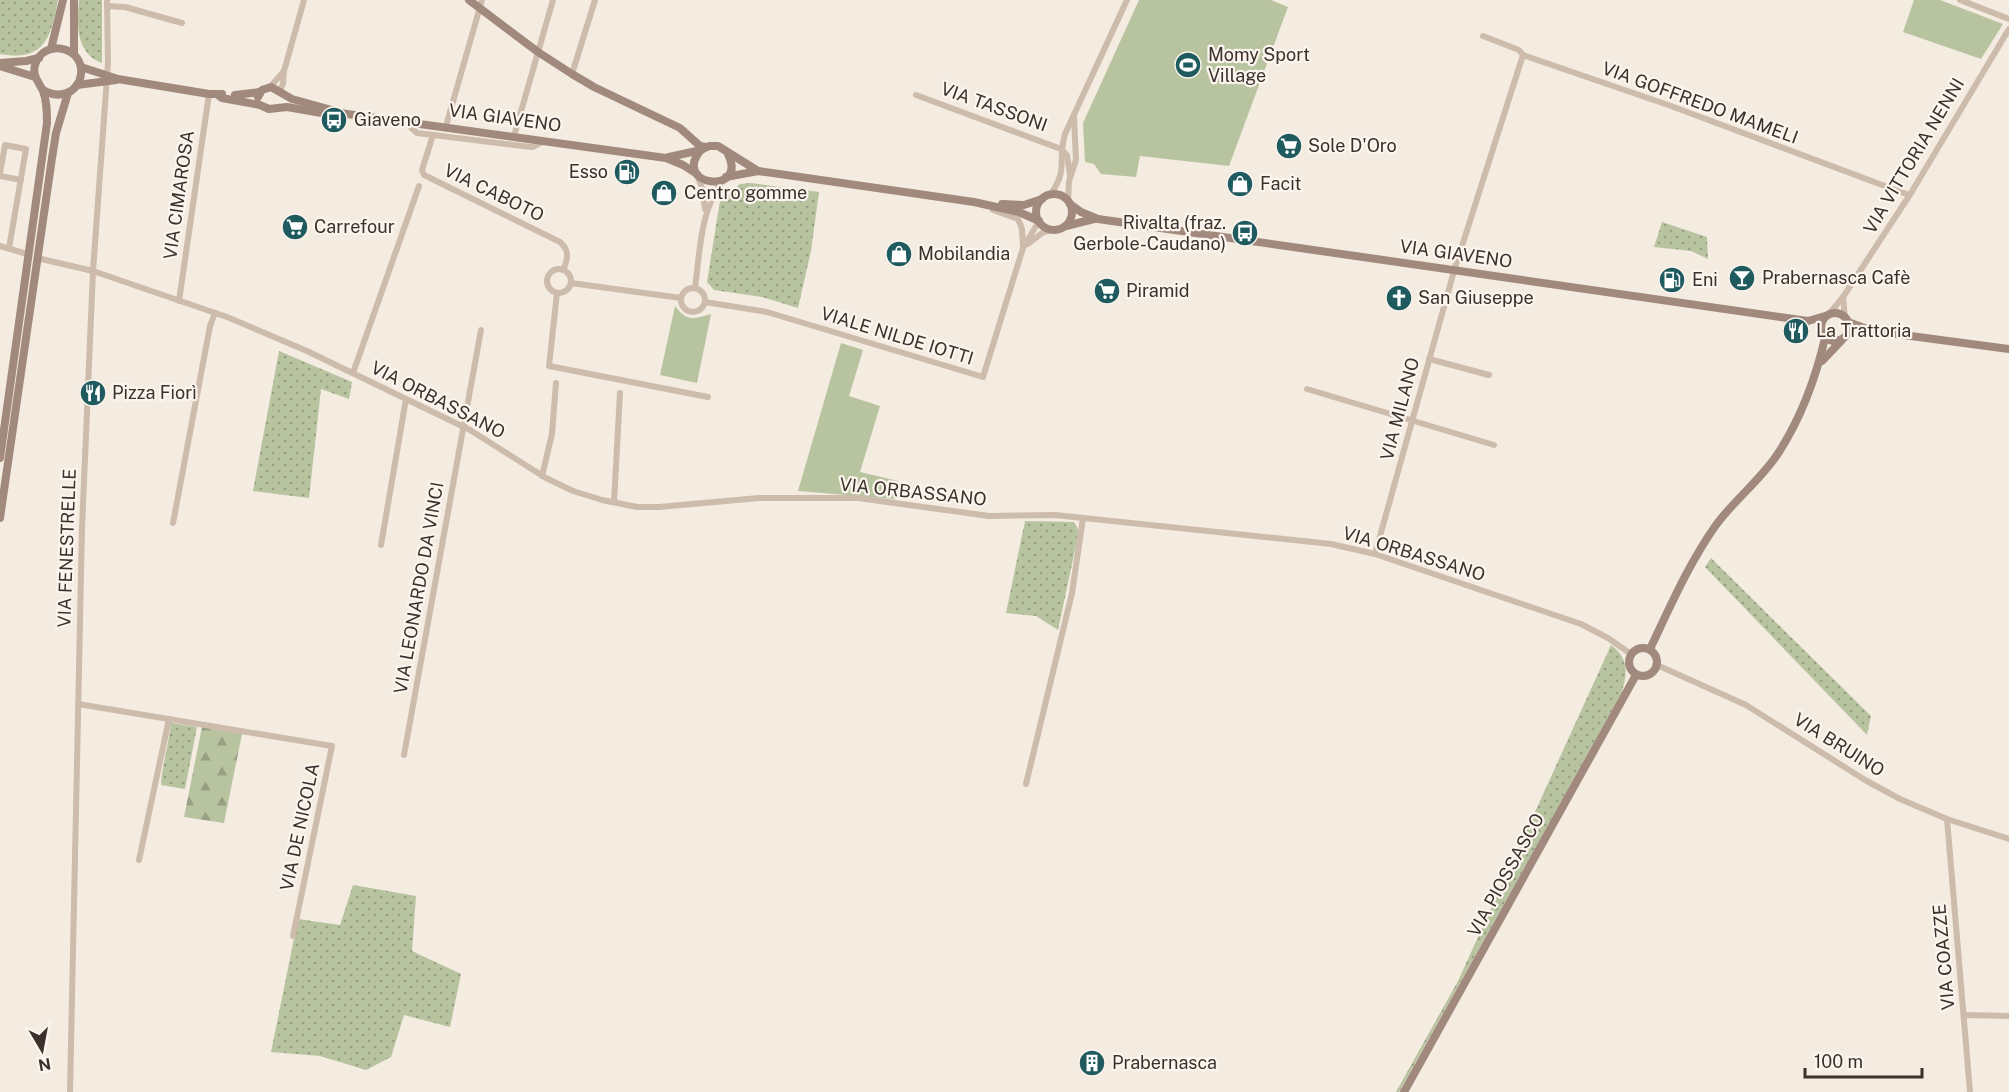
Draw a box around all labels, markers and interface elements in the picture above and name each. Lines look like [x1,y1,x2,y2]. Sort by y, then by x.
place label: Momy Sport Village [1208,44,1310,86]
sports icon: Momy Sport Village [1173,50,1203,80]
street label: VIA GOFFREDO MAMELI [1599,57,1801,148]
street label: VIA VITTORIA NENNI [1859,74,1968,237]
street label: VIA TASSONI [938,78,1050,136]
street label: VIA GIAVENO [447,99,563,136]
bus stop icon: Giaveno [319,105,349,135]
place label: Giaveno [354,109,421,130]
street label: VIA CIMAROSA [159,129,198,261]
supermarket icon: Sole D'Oro [1274,131,1304,161]
place label: Sole D'Oro [1308,135,1397,156]
fuel station icon: Esso [612,157,642,187]
street label: VIA CABOTO [441,159,548,226]
place label: Esso [569,161,608,182]
shop icon: Facit [1225,169,1255,199]
place label: Facit [1260,173,1302,194]
shop icon: Centro gomme [649,178,679,208]
place label: Centro gomme [684,182,807,203]
supermarket icon: Carrefour [280,212,310,242]
place label: Rivalta (fraz. Gerbole-Caudano) [1073,212,1226,254]
place label: Carrefour [314,216,395,237]
bus stop icon: Rivalta (fraz. Gerbole-Caudano) [1230,218,1260,248]
street label: VIA GIAVENO [1398,235,1514,272]
shop icon: Mobilandia [884,239,914,269]
place label: Mobilandia [918,243,1010,264]
bar icon: Prabernasca Cafè [1727,263,1757,293]
fuel station icon: Eni [1657,265,1687,295]
place label: Prabernasca Cafè [1762,267,1911,288]
place label: Eni [1692,269,1718,290]
supermarket icon: Piramid [1092,276,1122,306]
place label: Piramid [1126,280,1189,301]
church icon: San Giuseppe [1384,283,1414,313]
place label: San Giuseppe [1418,287,1534,308]
street label: VIALE NILDE IOTTI [818,302,976,369]
restaurant icon: La Trattoria [1781,316,1811,346]
place label: La Trattoria [1816,320,1911,341]
street label: VIA MILANO [1376,355,1423,463]
street label: VIA ORBASSANO [368,357,509,442]
restaurant icon: Pizza Fiorì [78,378,108,408]
place label: Pizza Fiorì [112,382,197,403]
street label: VIA FENESTRELLE [53,468,80,628]
street label: VIA ORBASSANO [838,473,988,510]
street label: VIA LEONARDO DA VINCI [390,480,447,695]
street label: VIA ORBASSANO [1340,522,1488,585]
street label: VIA BRUINO [1790,708,1888,781]
street label: VIA DE NICOLA [276,761,323,893]
street label: VIA PIOSSASCO [1463,809,1548,940]
street label: VIA COAZZE [1928,903,1959,1011]
north arrow [12,1020,72,1080]
scale bar [1805,1041,1922,1079]
building icon: Prabernasca [1077,1048,1107,1078]
text: 100 m [1814,1051,1863,1072]
place label: Prabernasca [1112,1052,1217,1073]
text: N [37,1054,52,1075]

